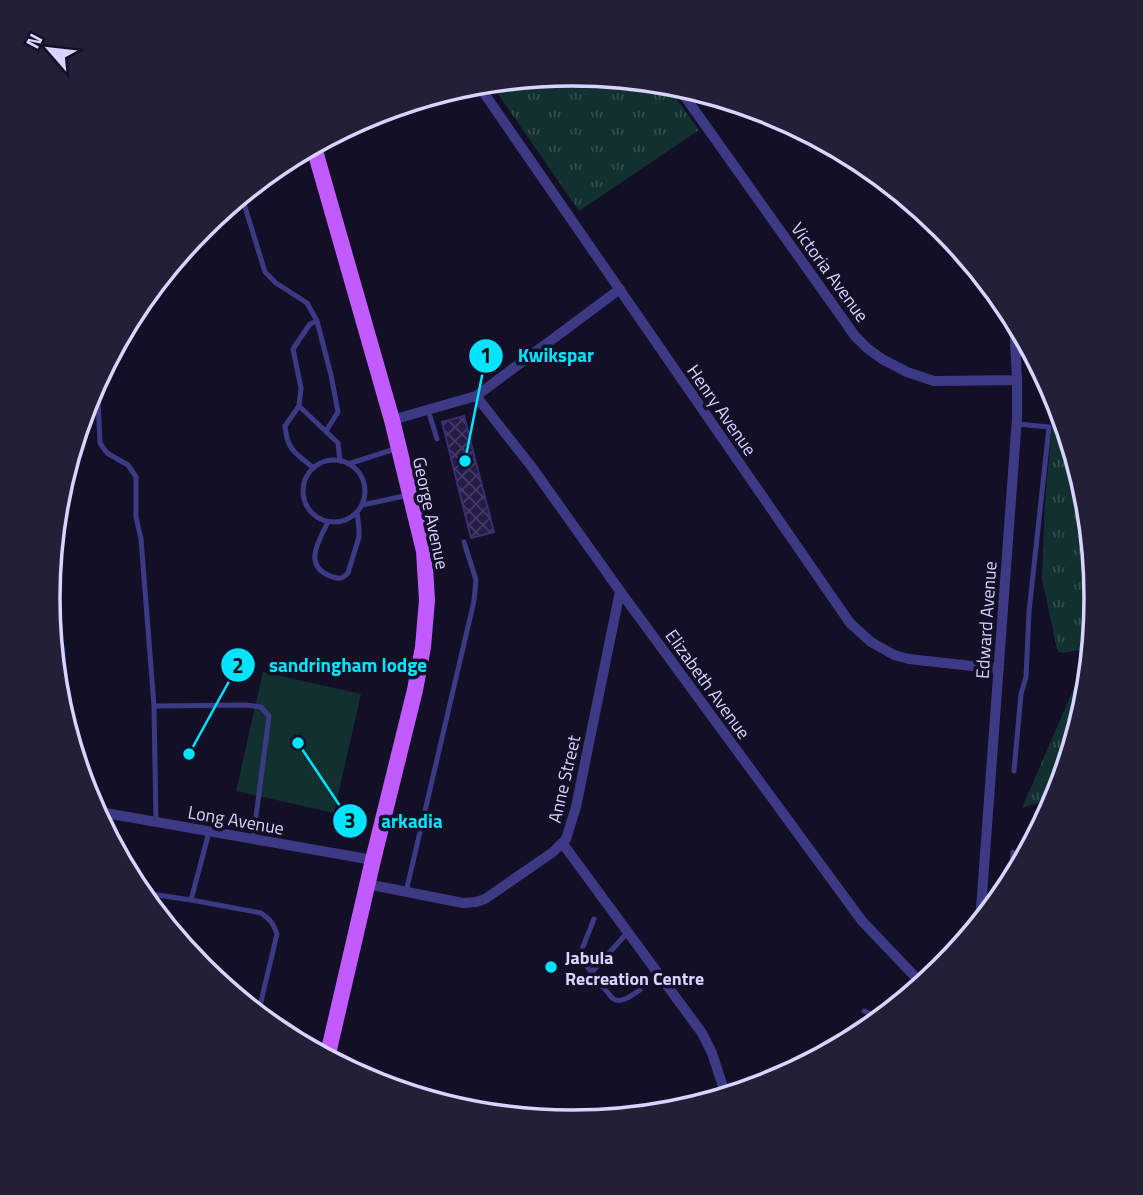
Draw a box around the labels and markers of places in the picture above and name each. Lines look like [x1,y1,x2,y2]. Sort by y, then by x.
callout: Kwikspar [469,336,608,376]
callout: sandringham lodge [220,645,442,685]
callout: arkadia [333,801,457,841]
place label: Jabula Recreation Centre [565,944,704,992]
marker: Jabula Recreation Centre [543,959,559,975]

